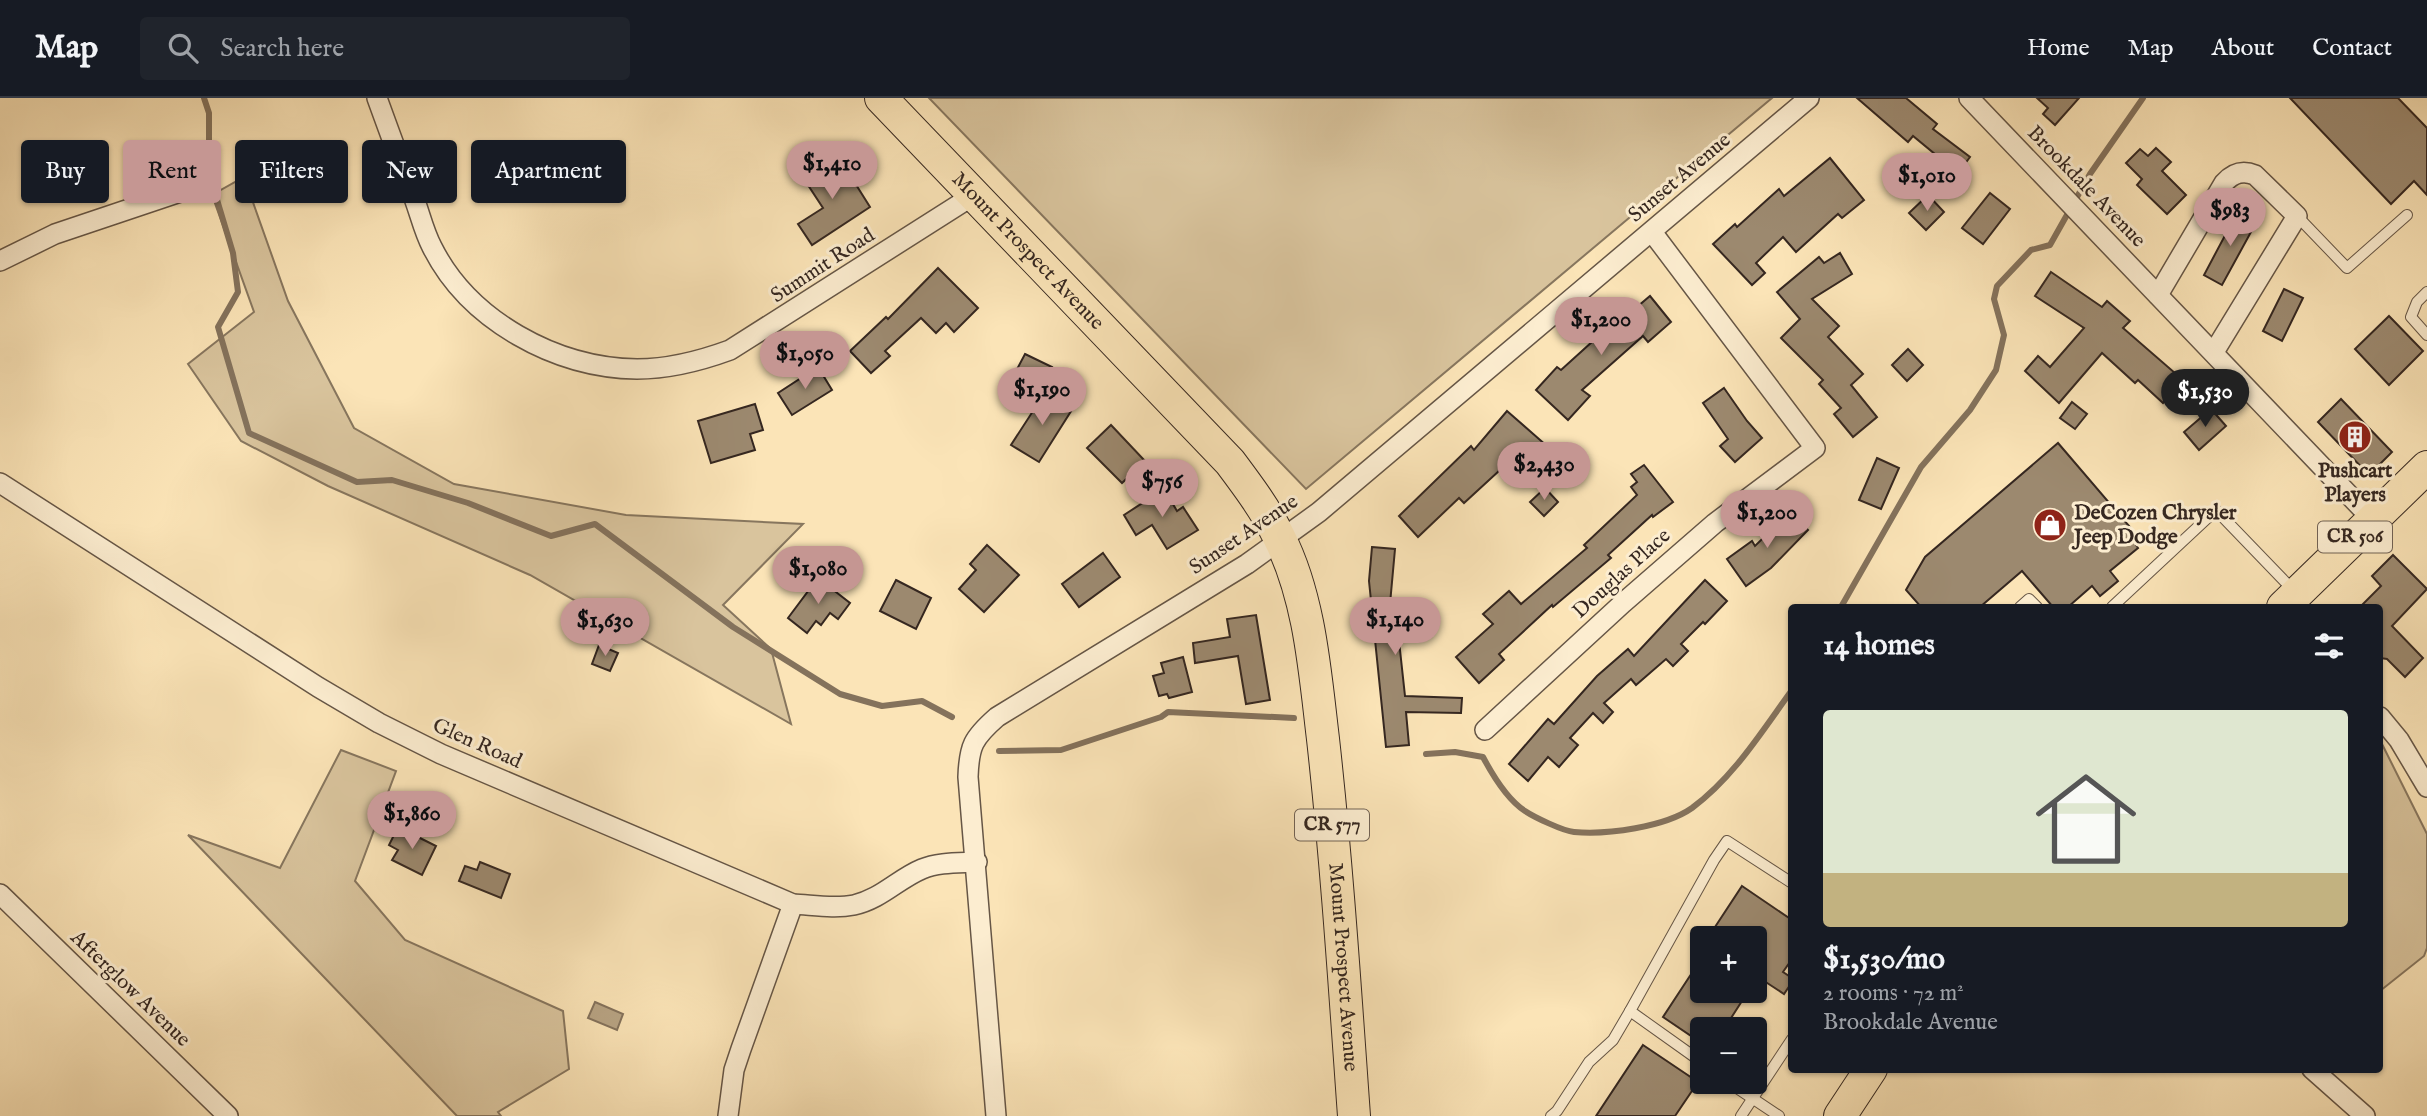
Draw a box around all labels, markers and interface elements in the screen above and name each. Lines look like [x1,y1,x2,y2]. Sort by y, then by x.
search box [140,17,630,80]
text: Map [35,27,98,69]
icon: search [164,29,202,67]
text: Search here [220,32,344,65]
text: Home [2027,33,2090,64]
text: Map [2128,33,2174,64]
text: About [2212,33,2274,64]
text: Contact [2312,33,2392,64]
street label: Brookdale Avenue [2021,120,2151,254]
street label: Sunset Avenue [1623,127,1737,229]
chip: Buy [21,140,109,203]
chip: Rent [123,140,221,203]
chip: Filters [235,140,348,203]
chip: New [362,140,457,203]
chip: Apartment [471,140,626,203]
pin: $1,410 [775,141,889,201]
text: $1,410 [802,149,862,178]
pin: $1,010 [1870,153,1984,213]
text: $1,010 [1898,161,1956,190]
street label: Mount Prospect Avenue [946,166,1110,336]
pin: $983 [2189,188,2271,248]
text: $983 [2210,196,2250,225]
street label: Summit Road [766,222,881,310]
pin: $1,200 [1544,298,1658,357]
text: $1,200 [1571,305,1631,334]
pin: $1,050 [748,331,862,391]
text: $1,050 [776,339,834,368]
pin: $1,190 [985,368,1099,427]
pin: $1,530 [2148,370,2262,429]
text: $1,190 [1013,375,1071,404]
text: $1,530 [2177,377,2233,406]
building icon: Pushcart Players [2336,418,2374,456]
pin: $2,430 [1487,442,1601,502]
text: $2,430 [1513,450,1575,479]
place label: Pushcart Players [2318,458,2393,509]
pin: $756 [1121,460,1203,519]
text: $756 [1141,467,1183,496]
street label: Sunset Avenue [1184,488,1304,581]
pin: $1,200 [1710,490,1824,550]
text: $1,200 [1737,498,1797,527]
place label: DeCozen Chrysler Jeep Dodge [2071,500,2237,551]
shop icon: DeCozen Chrysler Jeep Dodge [2031,506,2069,544]
road number: CR 506 [2318,522,2392,552]
street label: Douglas Place [1567,523,1677,625]
pin: $1,080 [761,546,875,606]
text: $1,080 [788,554,848,583]
pin: $1,630 [548,598,662,658]
pin: $1,140 [1338,598,1452,657]
text: $1,140 [1366,605,1424,634]
text: $1,630 [576,606,634,635]
text: 14 homes [1823,627,1935,665]
icon: filters [2310,627,2348,665]
street label: Glen Road [428,712,527,776]
icon: home [2023,756,2149,882]
pin: $1,860 [355,792,469,851]
text: $1,860 [383,799,441,828]
road number: CR 577 [1295,810,1369,840]
street label: Mount Prospect Avenue [1322,862,1364,1073]
street label: Afterglow Avenue [63,924,196,1054]
map controls [1690,926,1767,1094]
button: + [1690,926,1767,1003]
text: $1,530/mo [1823,941,1945,979]
text: 2 rooms · 72 m² [1823,979,1964,1008]
text: Brookdale Avenue [1823,1008,1998,1037]
button: − [1690,1017,1767,1094]

